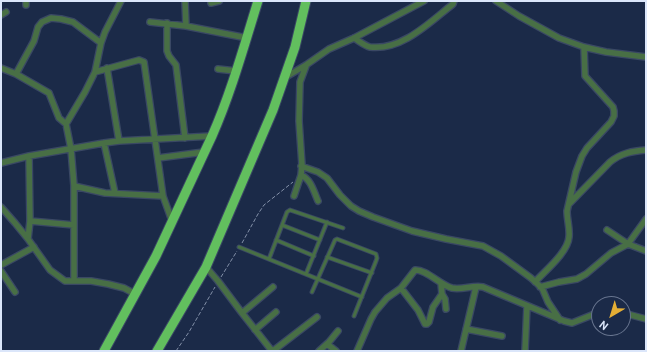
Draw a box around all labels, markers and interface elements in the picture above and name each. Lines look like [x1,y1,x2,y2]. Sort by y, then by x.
north arrow [591,296,631,336]
text: N [597,317,612,333]

